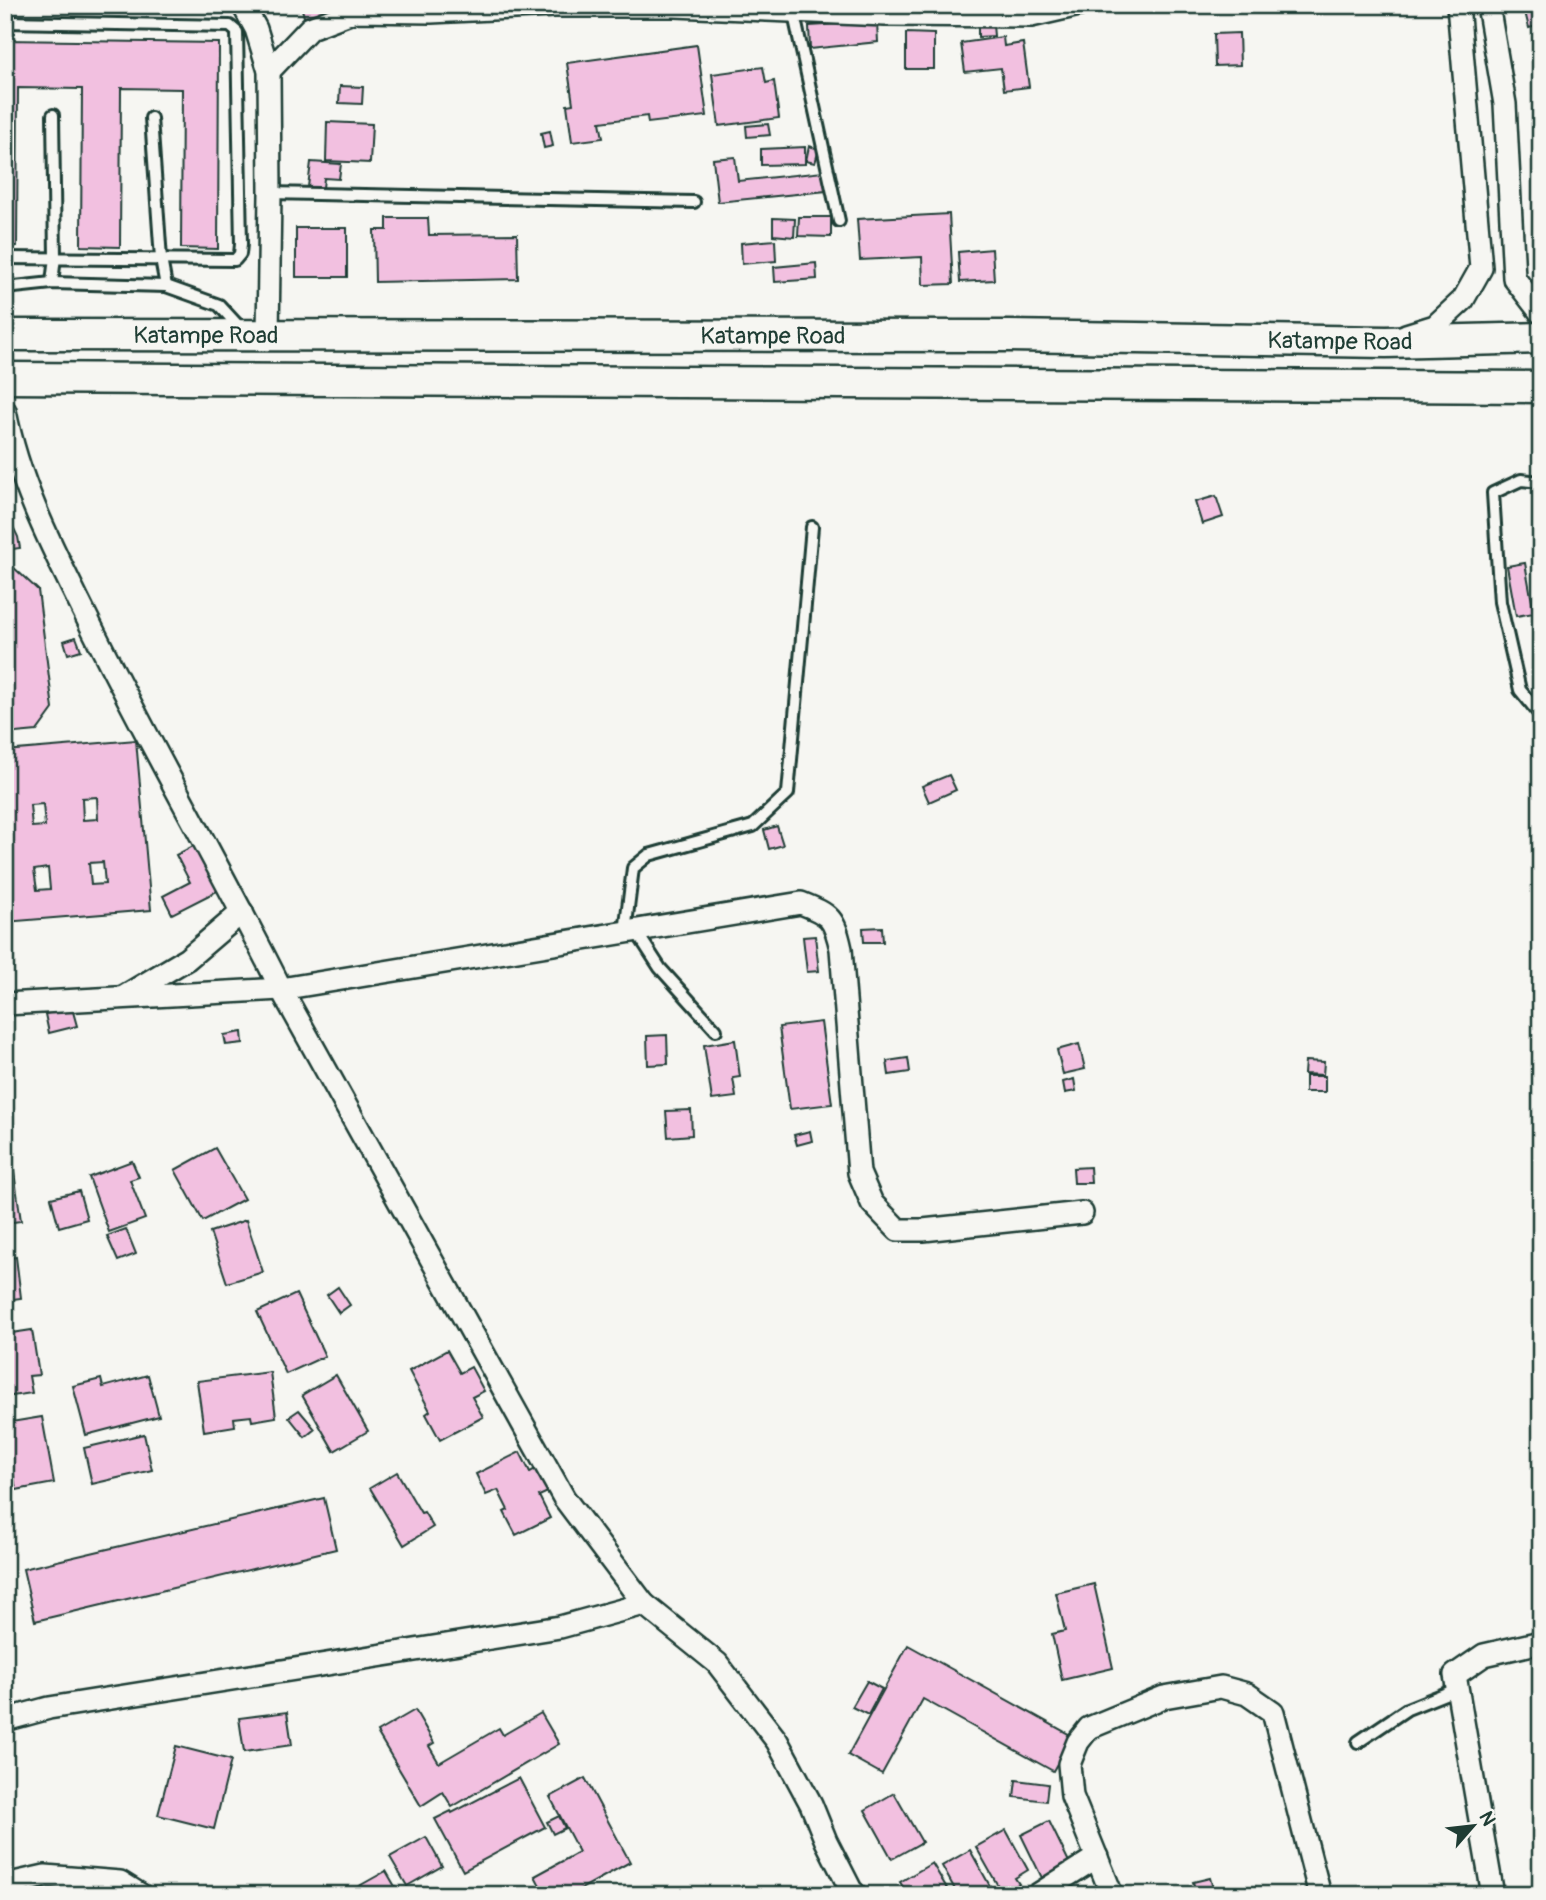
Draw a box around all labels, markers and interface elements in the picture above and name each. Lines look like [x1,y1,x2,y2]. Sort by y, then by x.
street label: Katampe Road [133,321,279,350]
street label: Katampe Road [700,321,846,350]
street label: Katampe Road [1267,326,1413,357]
north arrow [1438,1792,1508,1862]
text: N [1474,1807,1501,1830]

